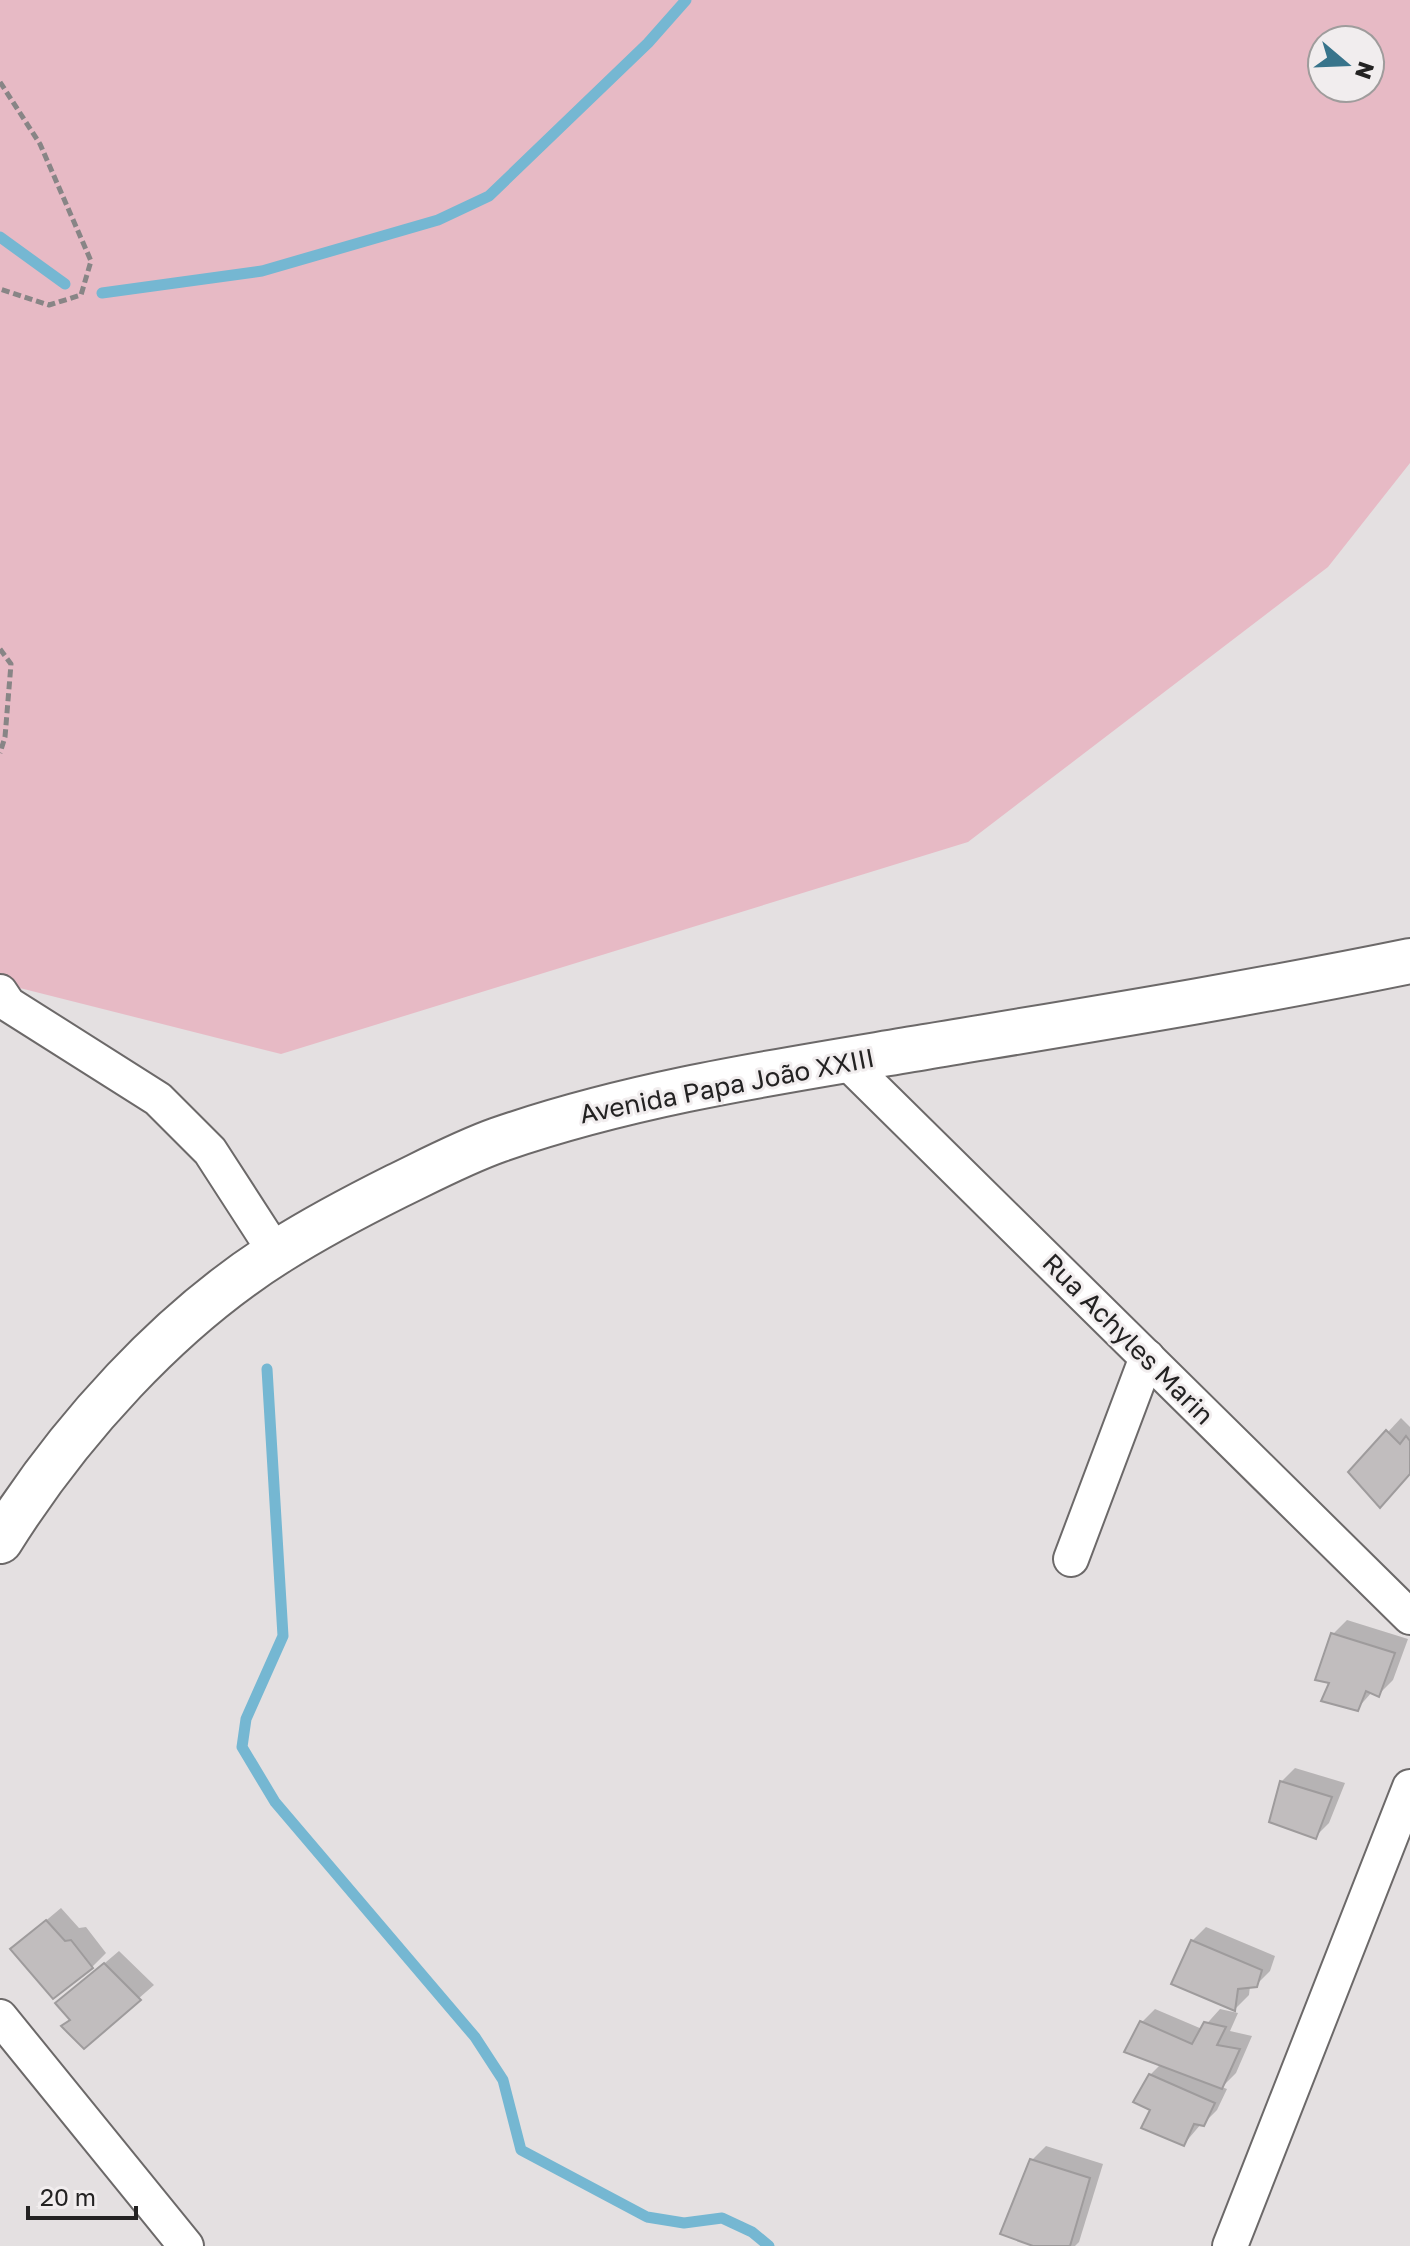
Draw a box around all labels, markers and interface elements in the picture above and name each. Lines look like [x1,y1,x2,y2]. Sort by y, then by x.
north arrow [1306,24,1386,104]
text: N [1350,58,1381,83]
street label: Avenida Papa João XXIII [577,1042,877,1129]
street label: Rua Achyles Marin [1036,1247,1220,1431]
scale bar [28,2170,136,2220]
text: 20 m [40,2182,96,2211]

